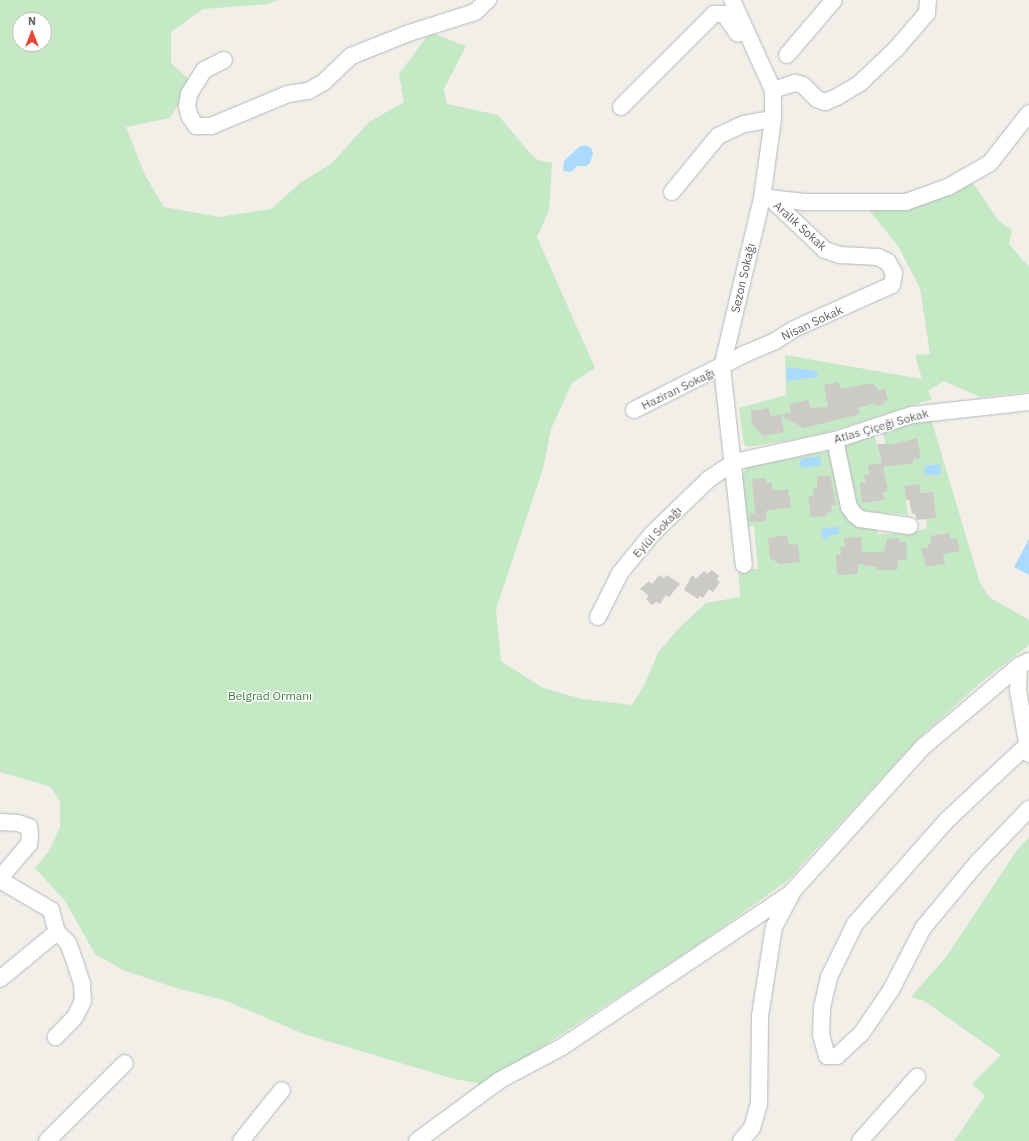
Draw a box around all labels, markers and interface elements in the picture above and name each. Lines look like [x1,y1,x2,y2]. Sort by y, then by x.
north arrow [12,12,52,52]
text: N [28,14,36,28]
street label: Aralık Sokak [770,198,830,254]
street label: Sezon Sokağı [728,242,758,314]
street label: Nisan Sokak [779,303,845,343]
street label: Haziran Sokağı [639,365,717,413]
street label: Atlas Çiçeği Sokak [832,406,930,446]
street label: Eylül Sokağı [630,503,684,561]
park label: Belgrad Ormanı [228,689,312,703]

